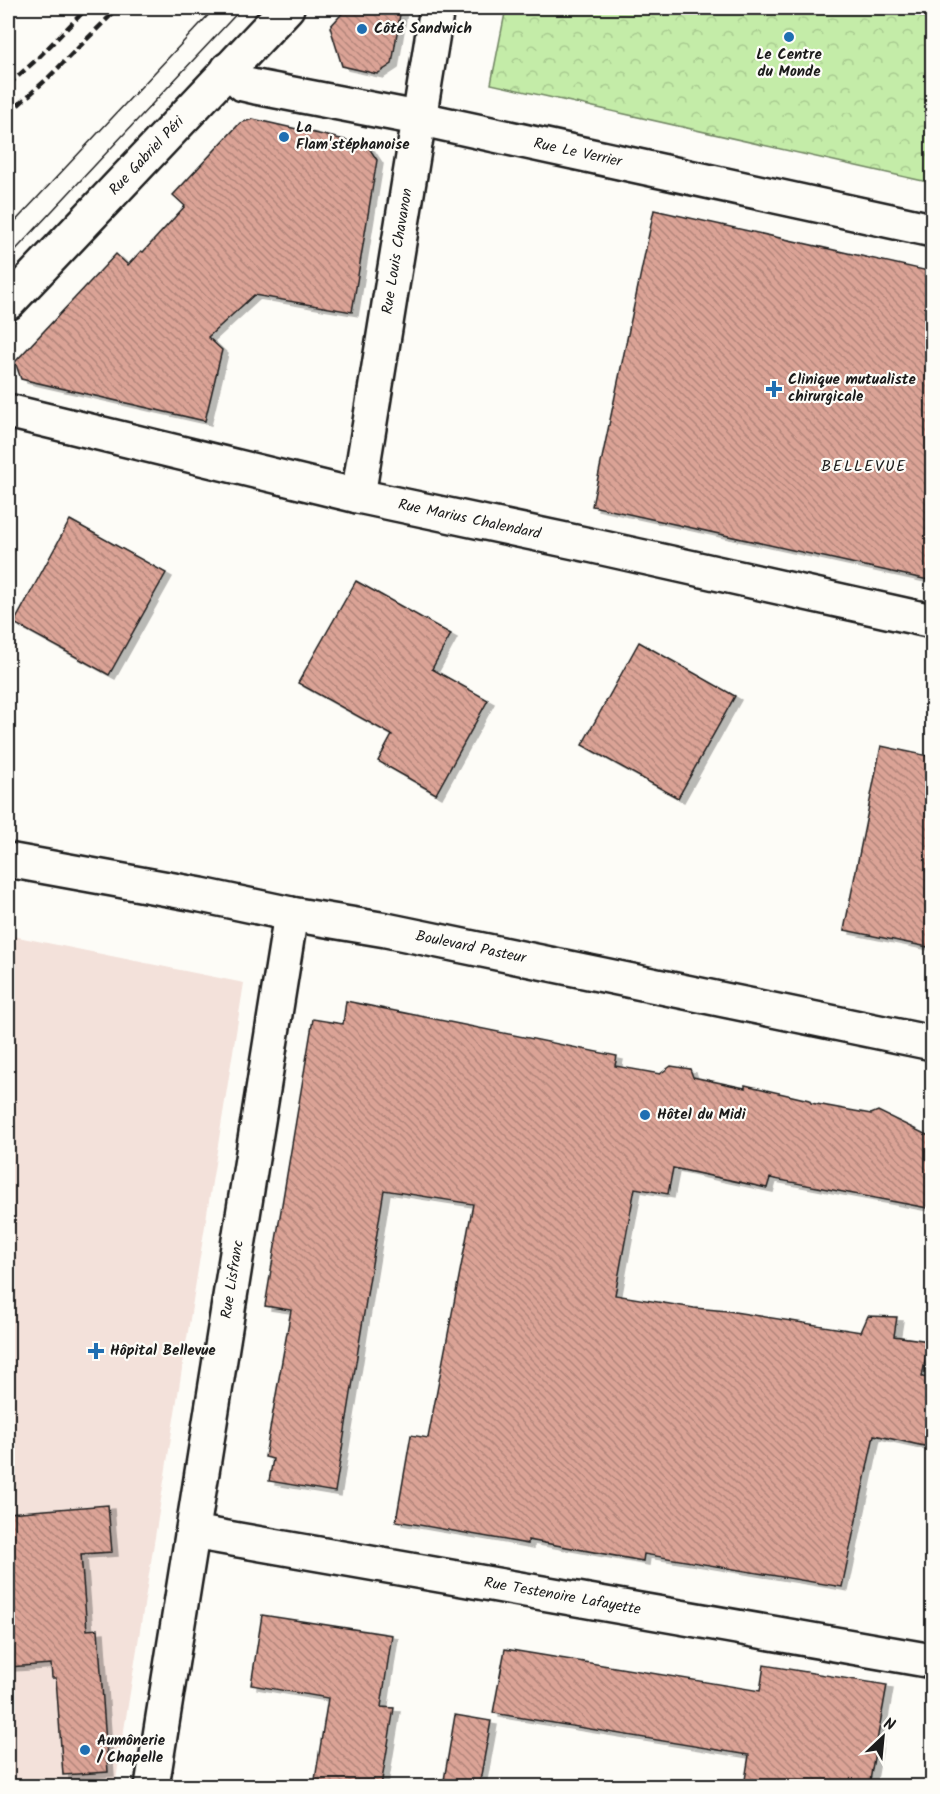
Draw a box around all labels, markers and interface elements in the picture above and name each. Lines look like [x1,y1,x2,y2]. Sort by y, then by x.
place label: Côté Sandwich [374,17,472,41]
marker: Côté Sandwich [355,22,369,36]
marker: Le Centre du Monde [782,30,796,44]
place label: Le Centre du Monde [756,43,823,84]
street label: Rue Gabriel Péri [103,110,191,201]
place label: La Flam'stéphanoise [296,116,410,157]
marker: La Flam'stéphanoise [277,130,291,144]
street label: Rue Le Verrier [531,132,625,174]
street label: Rue Louis Chavanon [376,186,420,316]
place label: Clinique mutualiste chirurgicale [788,368,916,409]
marker: Clinique mutualiste chirurgicale [765,380,783,398]
district label: BELLEVUE [821,454,907,479]
street label: Rue Marius Chalendard [396,493,543,547]
street label: Boulevard Pasteur [413,924,529,971]
place label: Hôtel du Midi [657,1103,747,1127]
marker: Hôtel du Midi [638,1108,652,1122]
street label: Rue Lisfranc [215,1238,251,1320]
place label: Hôpital Bellevue [110,1339,216,1363]
marker: Hôpital Bellevue [87,1342,105,1360]
street label: Rue Testenoire Lafayette [482,1571,643,1622]
north arrow [853,1707,913,1767]
text: N [879,1711,899,1738]
place label: Aumônerie / Chapelle [96,1729,166,1770]
marker: Aumônerie / Chapelle [78,1743,92,1757]

